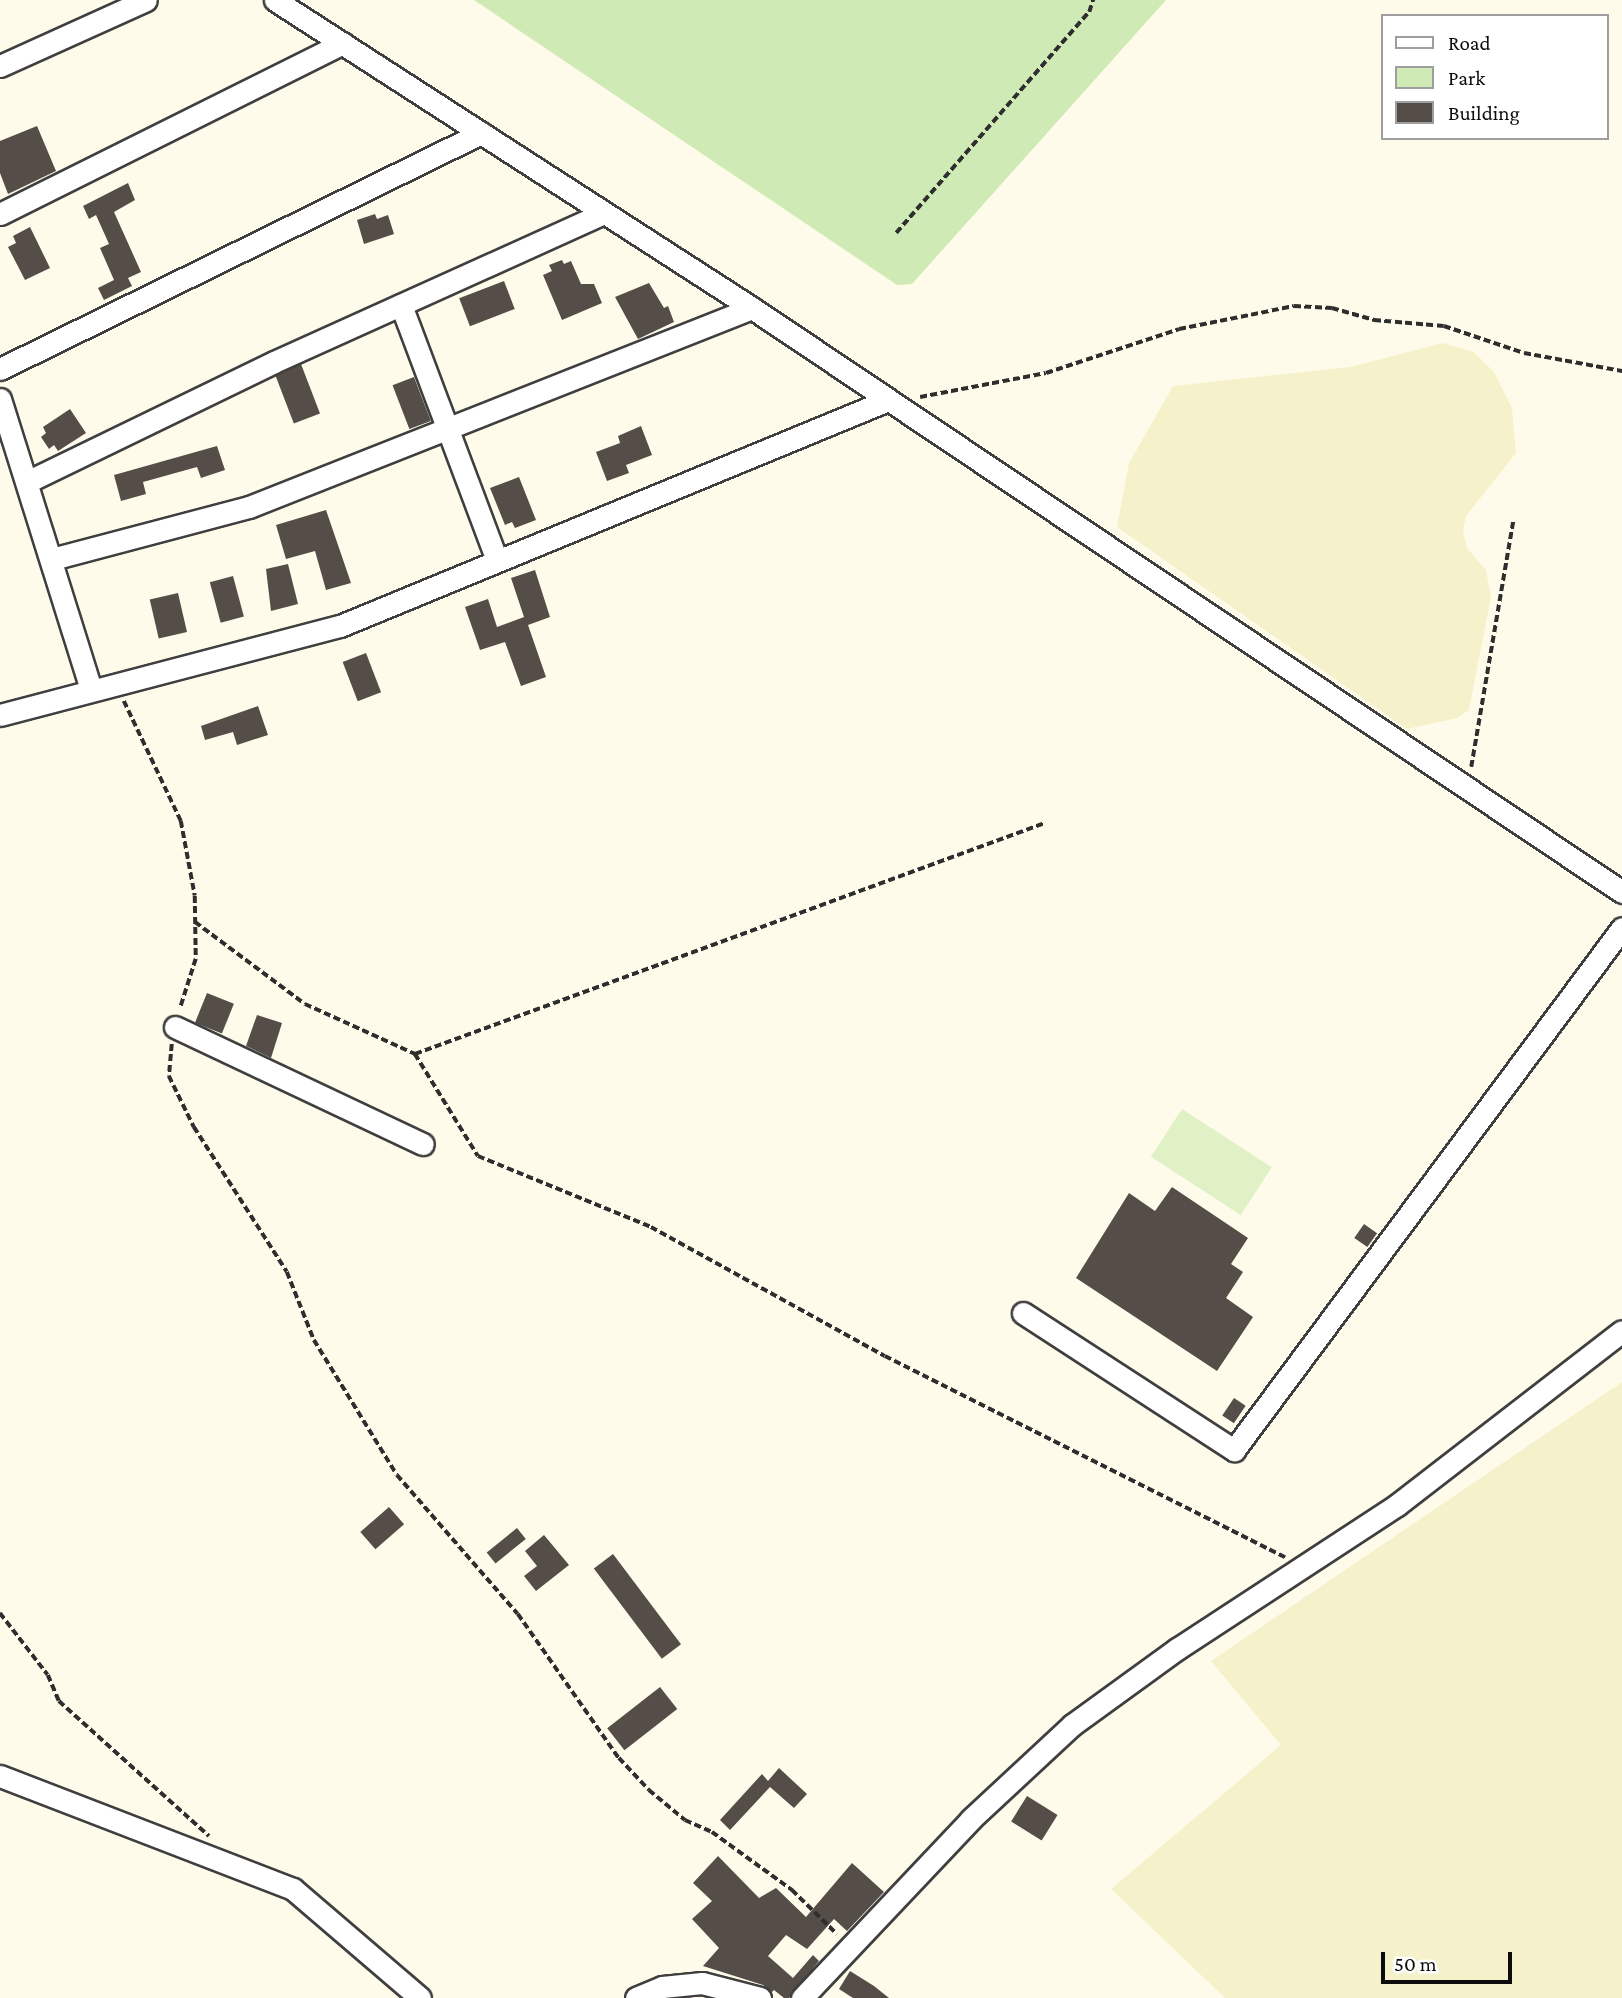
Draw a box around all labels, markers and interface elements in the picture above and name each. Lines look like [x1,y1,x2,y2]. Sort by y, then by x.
legend [1380,14,1608,140]
text: Road [1448,31,1491,55]
text: Park [1448,66,1485,90]
text: Building [1448,101,1520,125]
scale bar [1384,1938,1515,1982]
text: 50 m [1394,1952,1437,1976]

